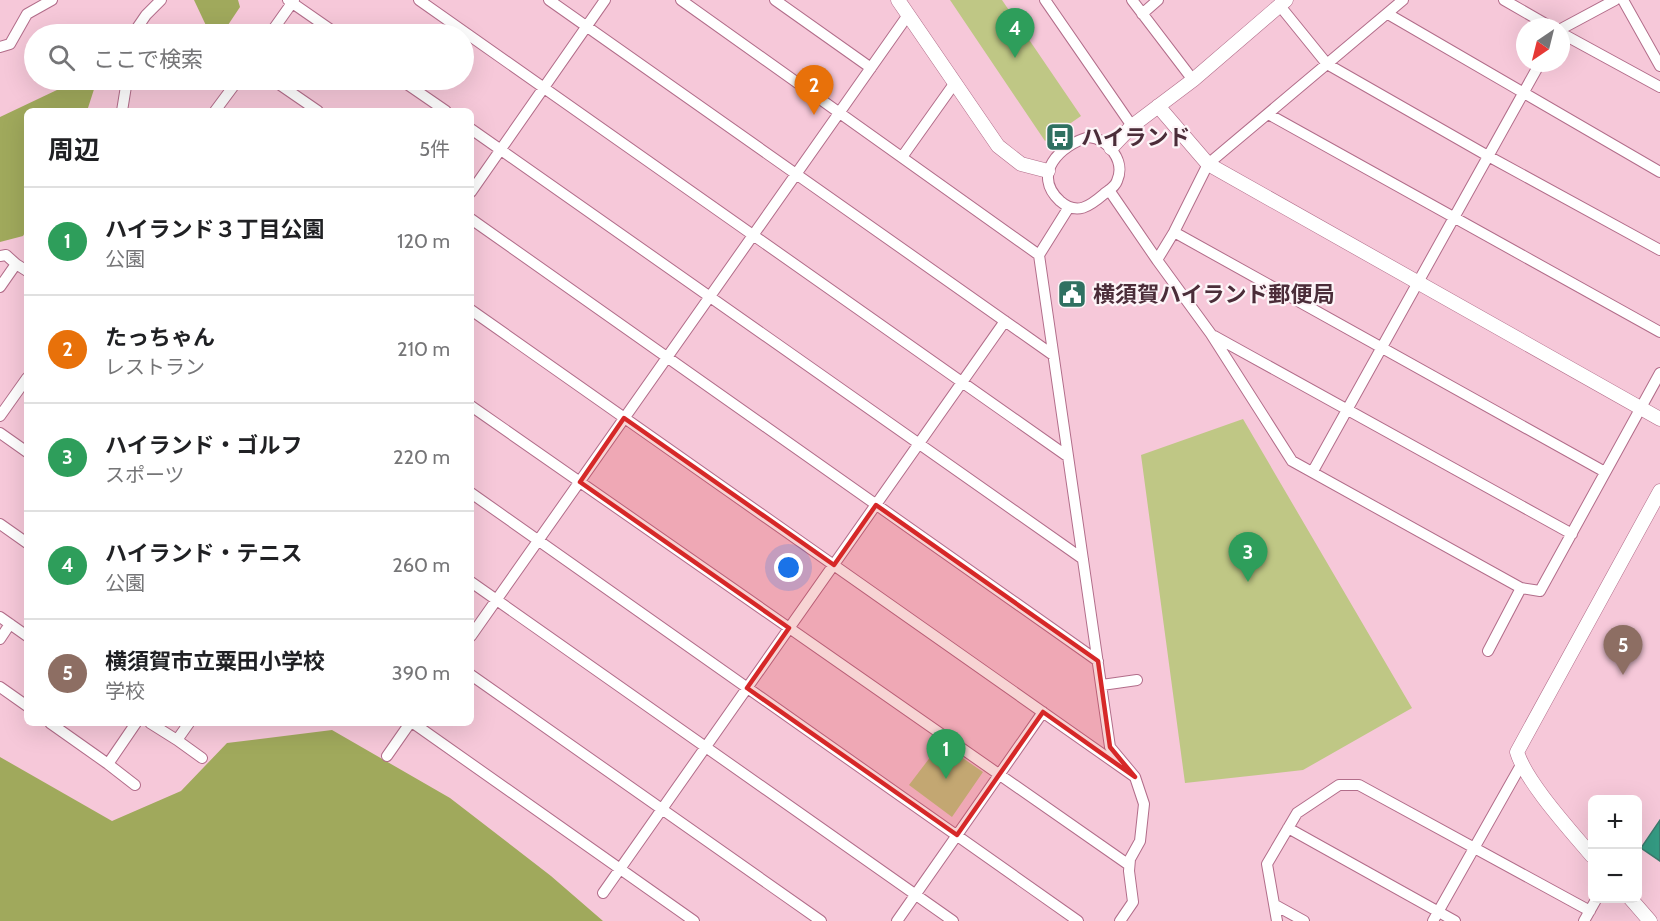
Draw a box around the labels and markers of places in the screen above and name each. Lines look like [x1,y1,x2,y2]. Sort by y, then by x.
pin: 4 [996,8,1034,58]
pin: 2 [794,66,834,115]
bus stop icon: ハイランド [1044,121,1076,153]
place label: ハイランド [1081,124,1191,151]
public building icon: 横須賀ハイランド郵便局 [1056,278,1088,310]
place label: 横須賀ハイランド郵便局 [1093,281,1335,308]
pin: 3 [1228,532,1268,582]
pin: 5 [1604,626,1642,675]
pin: 1 [926,730,966,779]

